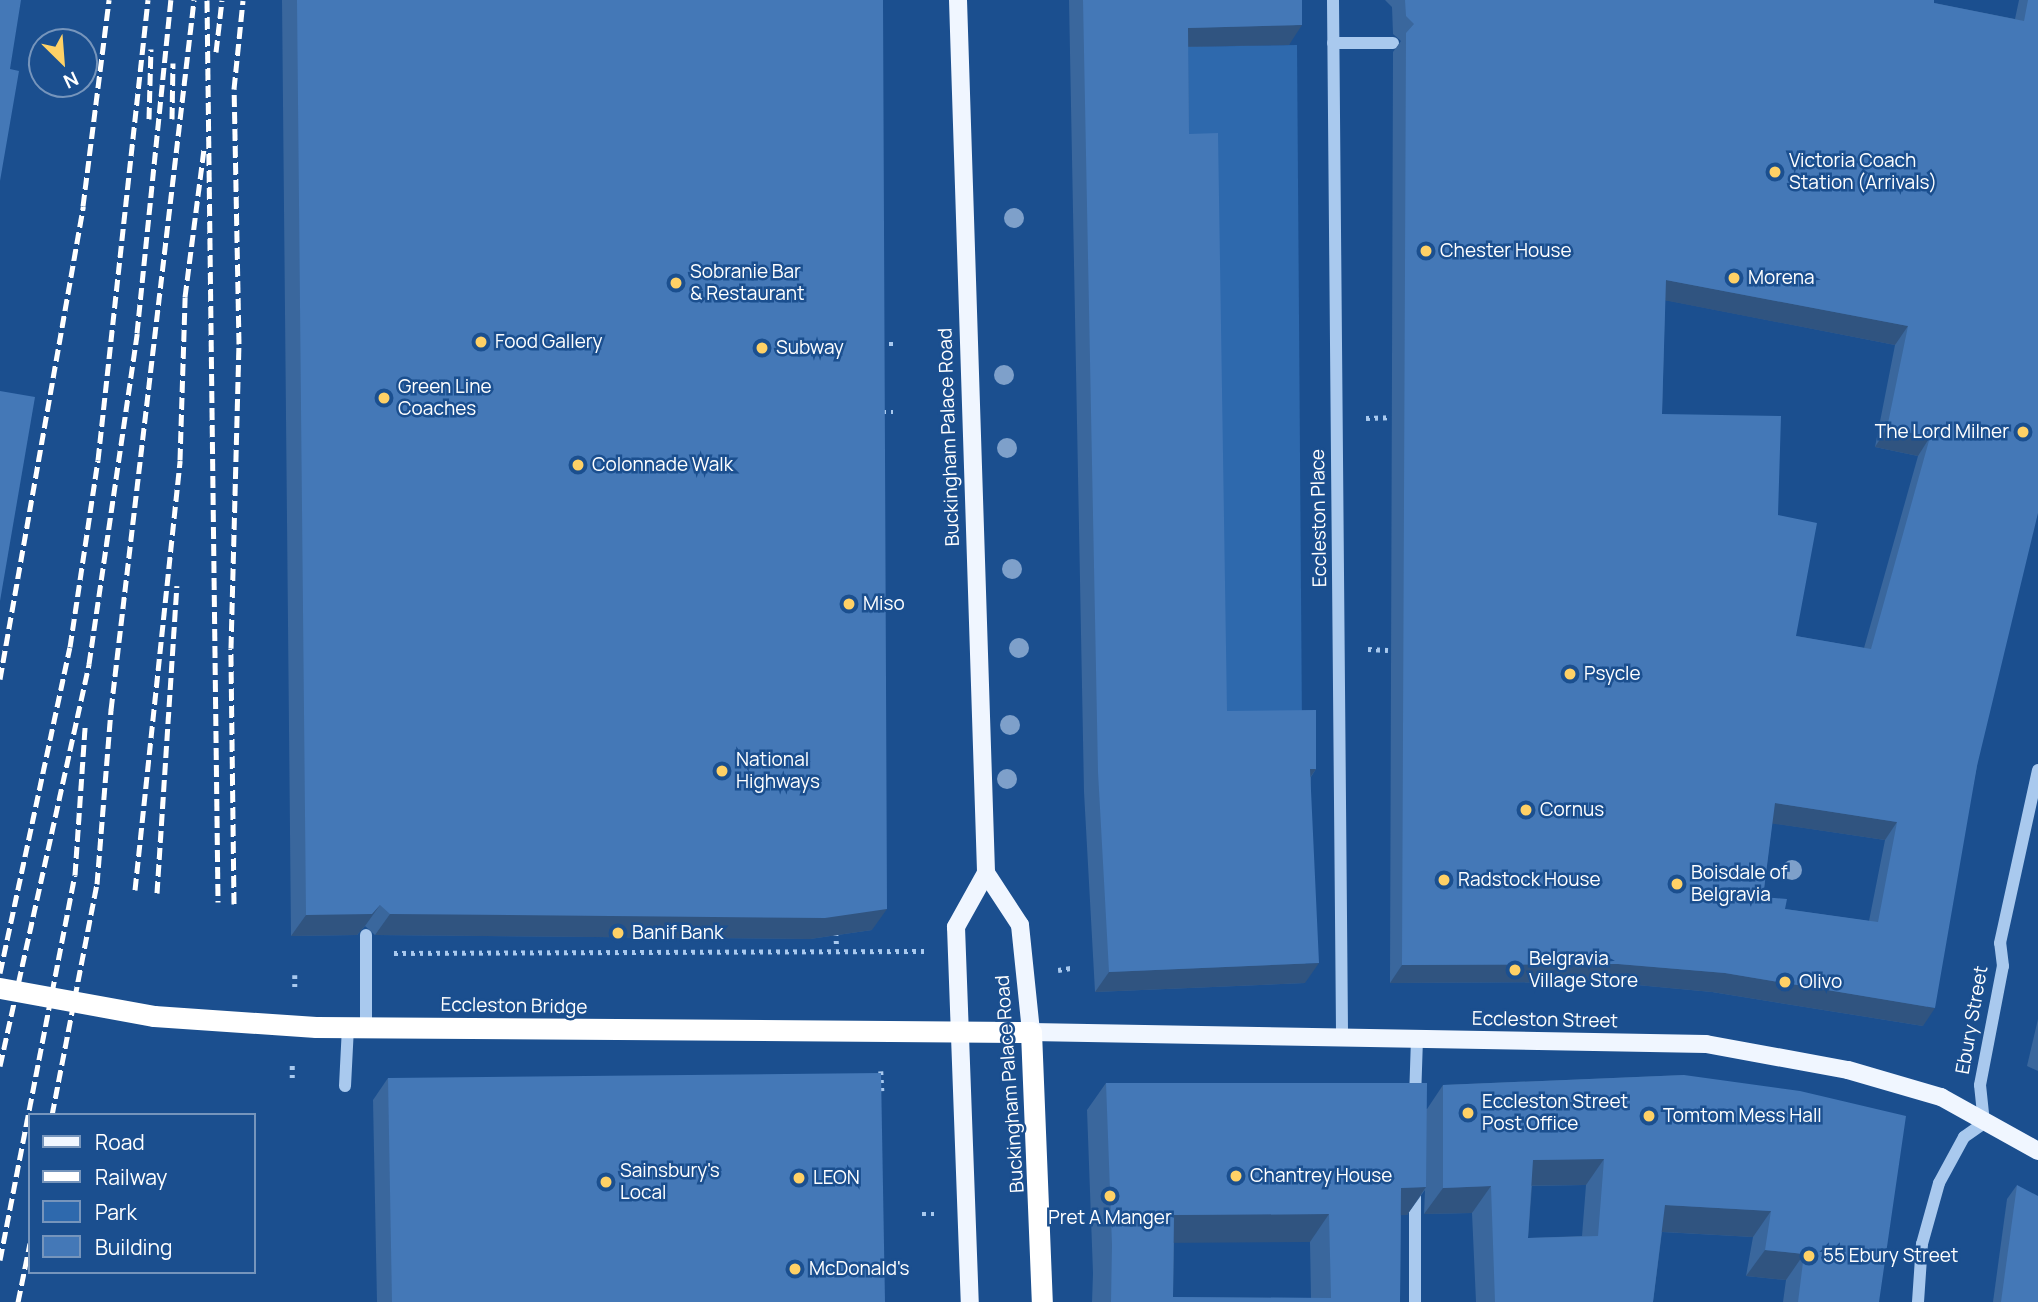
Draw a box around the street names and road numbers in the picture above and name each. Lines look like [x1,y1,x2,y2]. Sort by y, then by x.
street label: Buckingham Palace Road [934,327,964,547]
street label: Eccleston Place [1306,449,1332,587]
street label: Ebury Street [1951,964,1993,1076]
street label: Buckingham Palace Road [991,974,1029,1194]
street label: Eccleston Bridge [440,993,588,1019]
street label: Eccleston Street [1472,1007,1618,1033]

